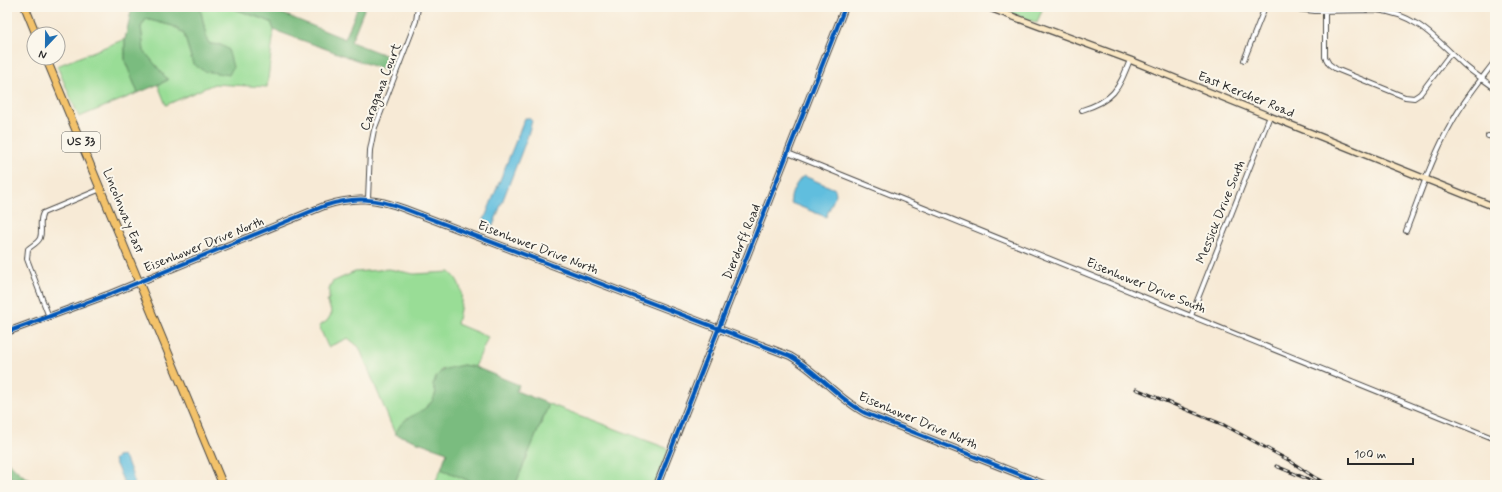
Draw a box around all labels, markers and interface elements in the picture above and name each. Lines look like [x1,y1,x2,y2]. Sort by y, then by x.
north arrow [26,26,66,66]
street label: Caragana Court [356,40,407,134]
text: N [37,46,49,62]
street label: East Kercher Road [1195,68,1297,122]
road number: US 33 [62,132,100,152]
street label: Messick Drive South [1192,158,1250,266]
street label: Lincolnway East [98,166,148,256]
street label: Dierdorff Road [719,202,765,282]
street label: Eisenhower Drive North [141,213,267,277]
street label: Eisenhower Drive North [475,217,601,279]
street label: Eisenhower Drive South [1084,254,1208,318]
street label: Eisenhower Drive North [856,388,980,454]
scale bar [1348,440,1413,466]
text: 100 m [1354,447,1386,463]

